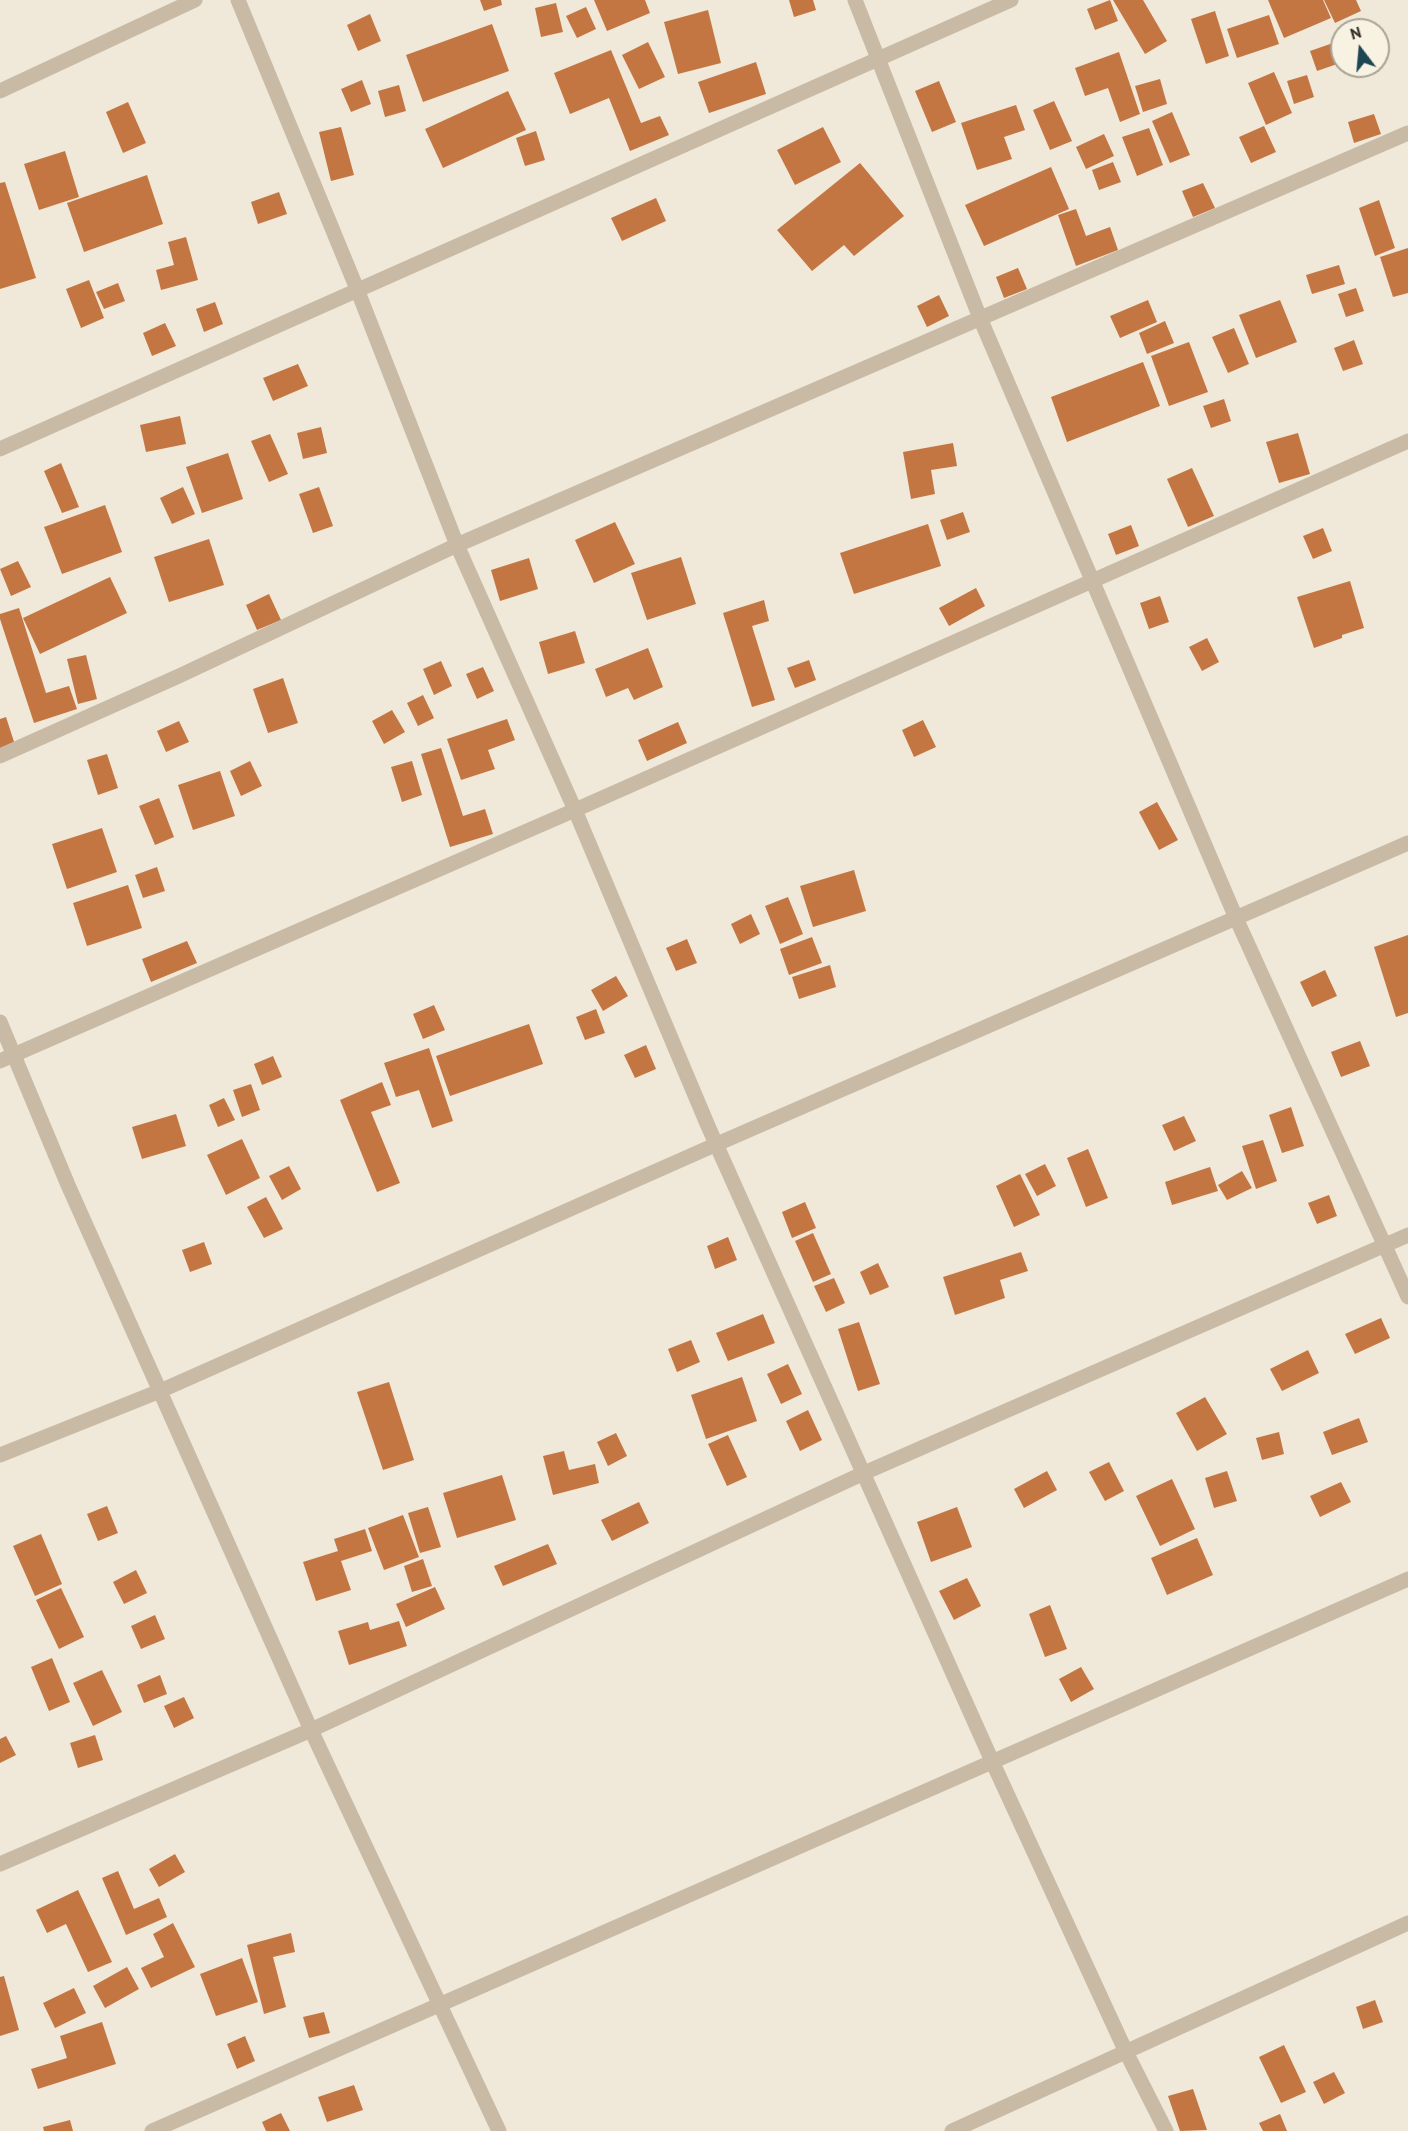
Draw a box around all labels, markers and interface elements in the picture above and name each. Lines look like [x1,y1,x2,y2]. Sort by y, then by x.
north arrow [1330,18,1390,78]
text: N [1348,22,1363,44]

